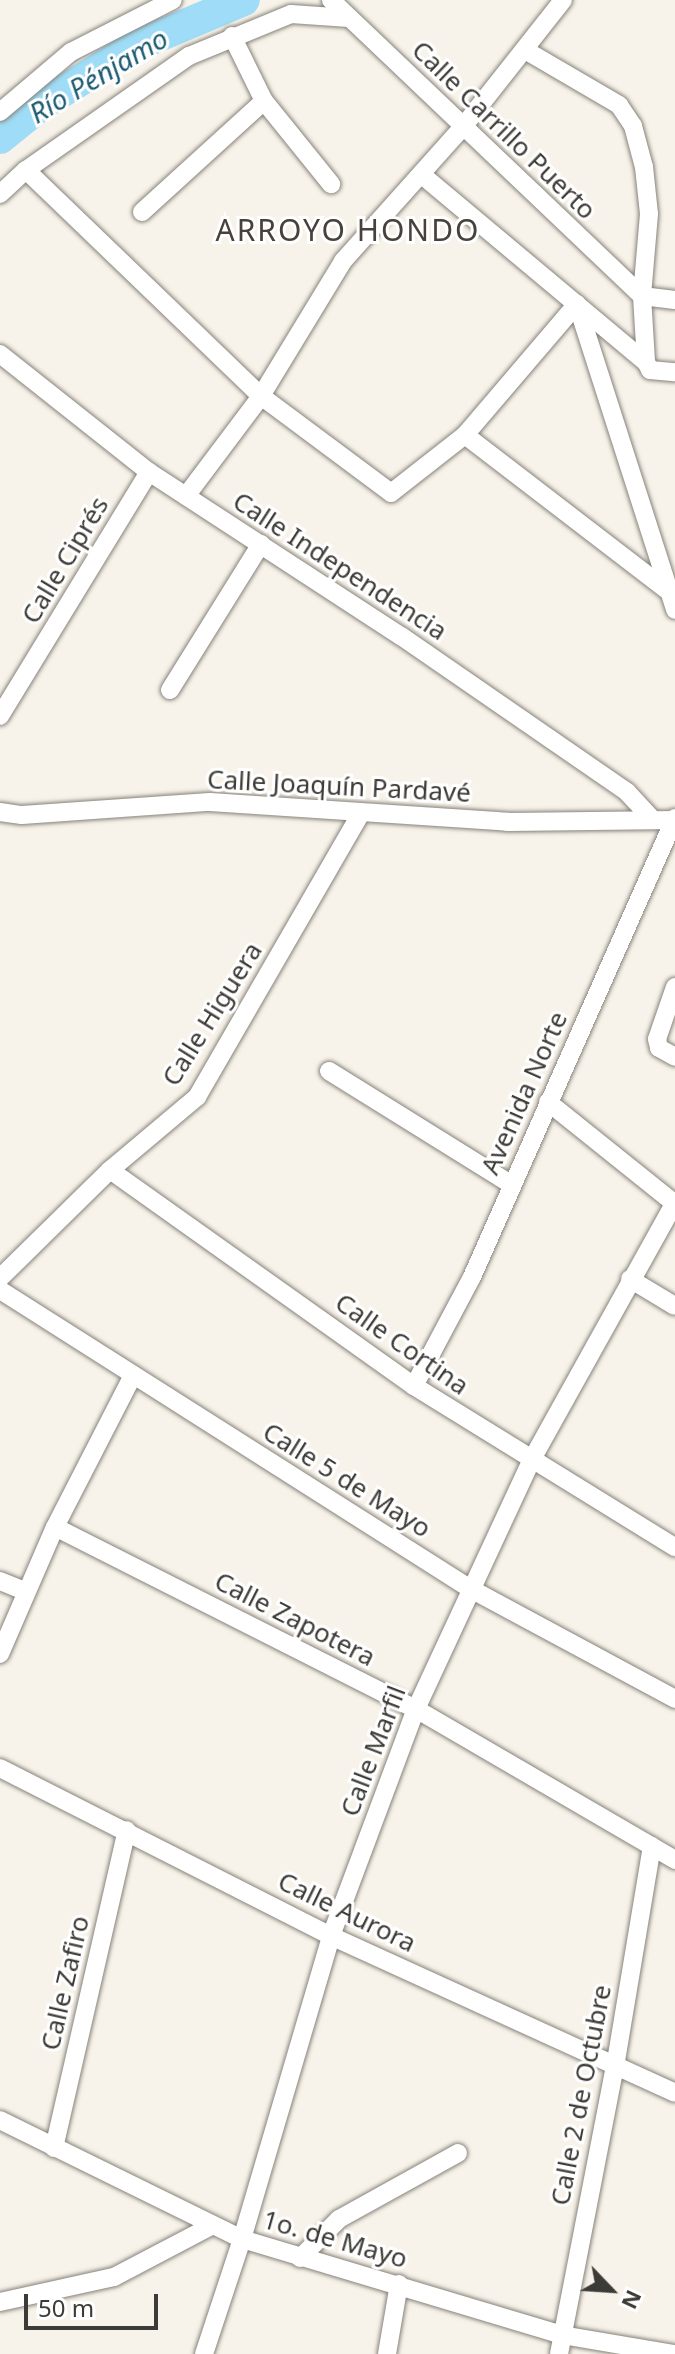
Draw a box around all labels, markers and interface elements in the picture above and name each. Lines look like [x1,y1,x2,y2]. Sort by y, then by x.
water label: Río Pénjamo [23,20,173,130]
street label: Calle Carrillo Puerto [406,34,602,226]
district label: ARROYO HONDO [215,212,481,248]
street label: Calle Independencia [227,485,453,647]
street label: Calle Ciprés [15,491,115,629]
street label: Calle Joaquín Pardavé [206,764,472,808]
street label: Calle Higuera [155,936,269,1092]
street label: Avenida Norte [474,1007,574,1179]
street label: Calle Cortina [329,1287,475,1401]
street label: Calle 5 de Mayo [257,1416,437,1544]
street label: Calle Zapotera [210,1565,380,1673]
street label: Calle Marfil [334,1681,412,1821]
street label: Calle Aurora [273,1865,421,1959]
street label: Calle Zafiro [34,1913,96,2053]
street label: Calle 2 de Octubre [544,1982,618,2208]
street label: 1o. de Mayo [259,2203,411,2275]
north arrow [571,2250,651,2330]
scale bar [28,2278,162,2328]
text: N [615,2286,650,2315]
text: 50 m [38,2291,94,2324]

